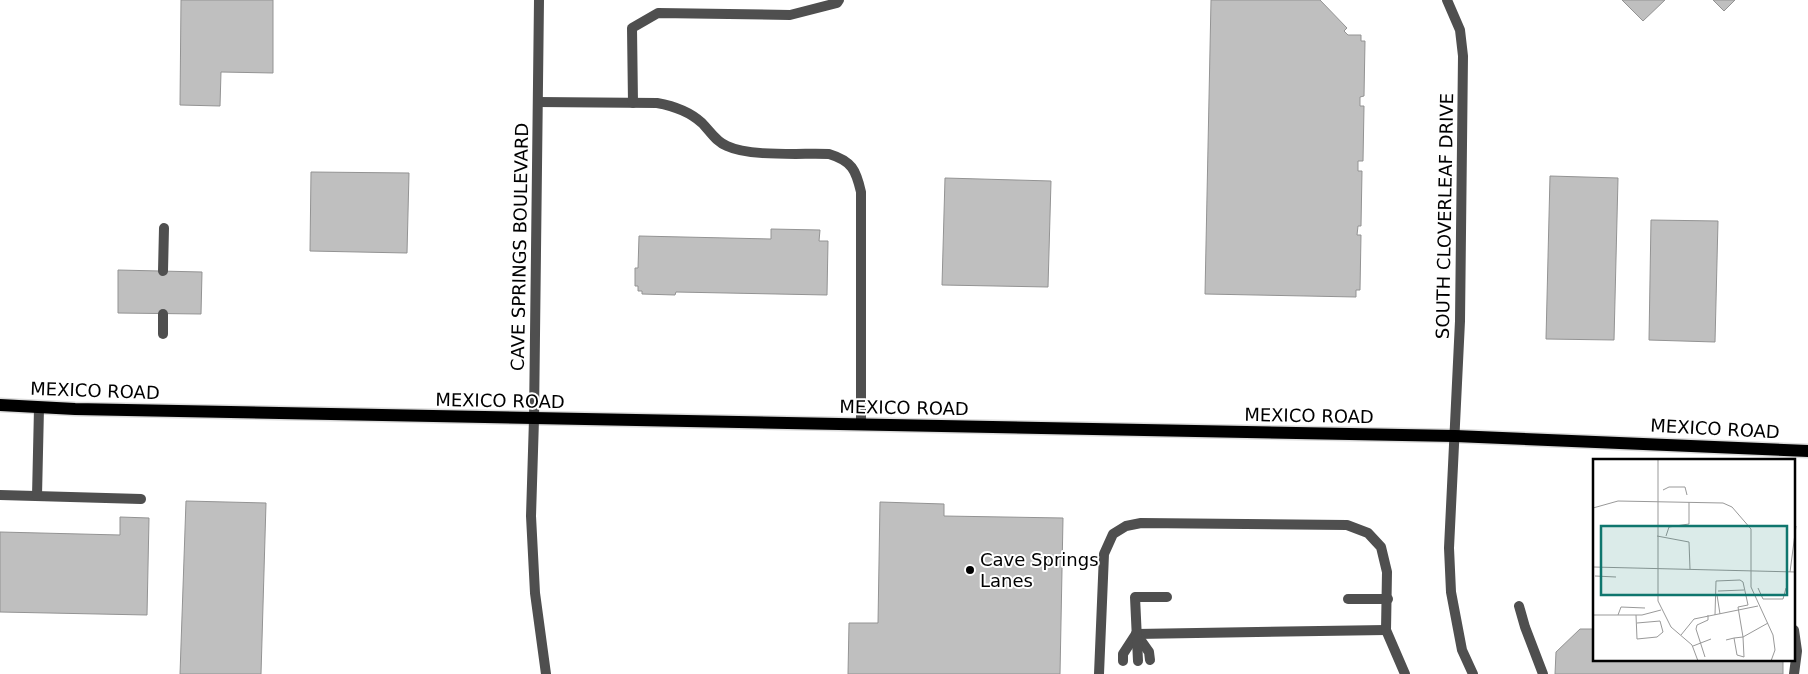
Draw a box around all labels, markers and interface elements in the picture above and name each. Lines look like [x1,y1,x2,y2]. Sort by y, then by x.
street label: SOUTH CLOVERLEAF DRIVE [1432,93,1457,339]
street label: CAVE SPRINGS BOULEVARD [507,123,532,371]
street label: MEXICO ROAD [30,378,160,403]
street label: MEXICO ROAD [435,389,565,412]
street label: MEXICO ROAD [839,396,969,419]
street label: MEXICO ROAD [1244,404,1374,427]
street label: MEXICO ROAD [1650,415,1780,442]
inset map [1593,459,1796,662]
place label: Cave Springs Lanes [980,549,1099,591]
marker: Cave Springs Lanes [964,564,976,576]

